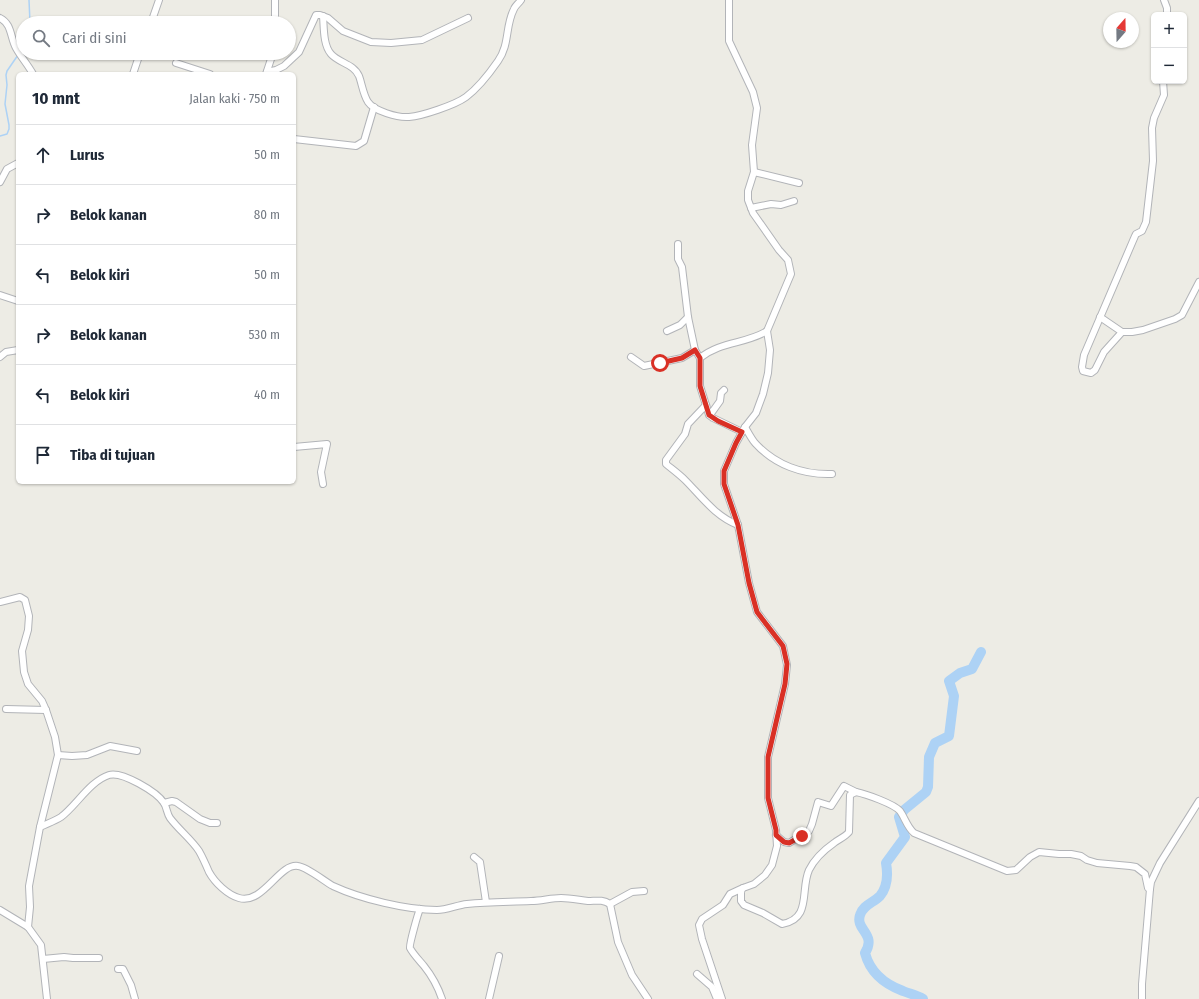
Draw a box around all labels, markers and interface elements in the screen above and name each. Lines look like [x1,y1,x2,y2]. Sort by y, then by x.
north arrow [1103,12,1139,48]
map controls [1151,12,1187,84]
button: + [1151,12,1187,48]
search box [16,16,296,60]
icon: search [30,27,52,49]
text: Cari di sini [62,29,127,47]
button: − [1151,48,1187,84]
text: 10 mnt [32,88,80,109]
text: Jalan kaki · 750 m [189,91,280,106]
icon: ahead [32,144,54,166]
text: Lurus [70,146,104,164]
text: 50 m [254,147,280,162]
icon: right [32,204,54,226]
text: Belok kanan [70,206,147,224]
text: 80 m [254,207,280,222]
icon: left [32,264,54,286]
text: Belok kiri [70,266,130,284]
text: 50 m [254,267,280,282]
icon: right [32,324,54,346]
text: Belok kanan [70,326,147,344]
text: 530 m [248,327,280,342]
route start [651,354,669,372]
icon: left [32,384,54,406]
text: Belok kiri [70,386,130,404]
text: 40 m [254,387,280,402]
icon: arrive [32,444,54,466]
text: Tiba di tujuan [70,446,155,464]
route end [793,827,811,845]

